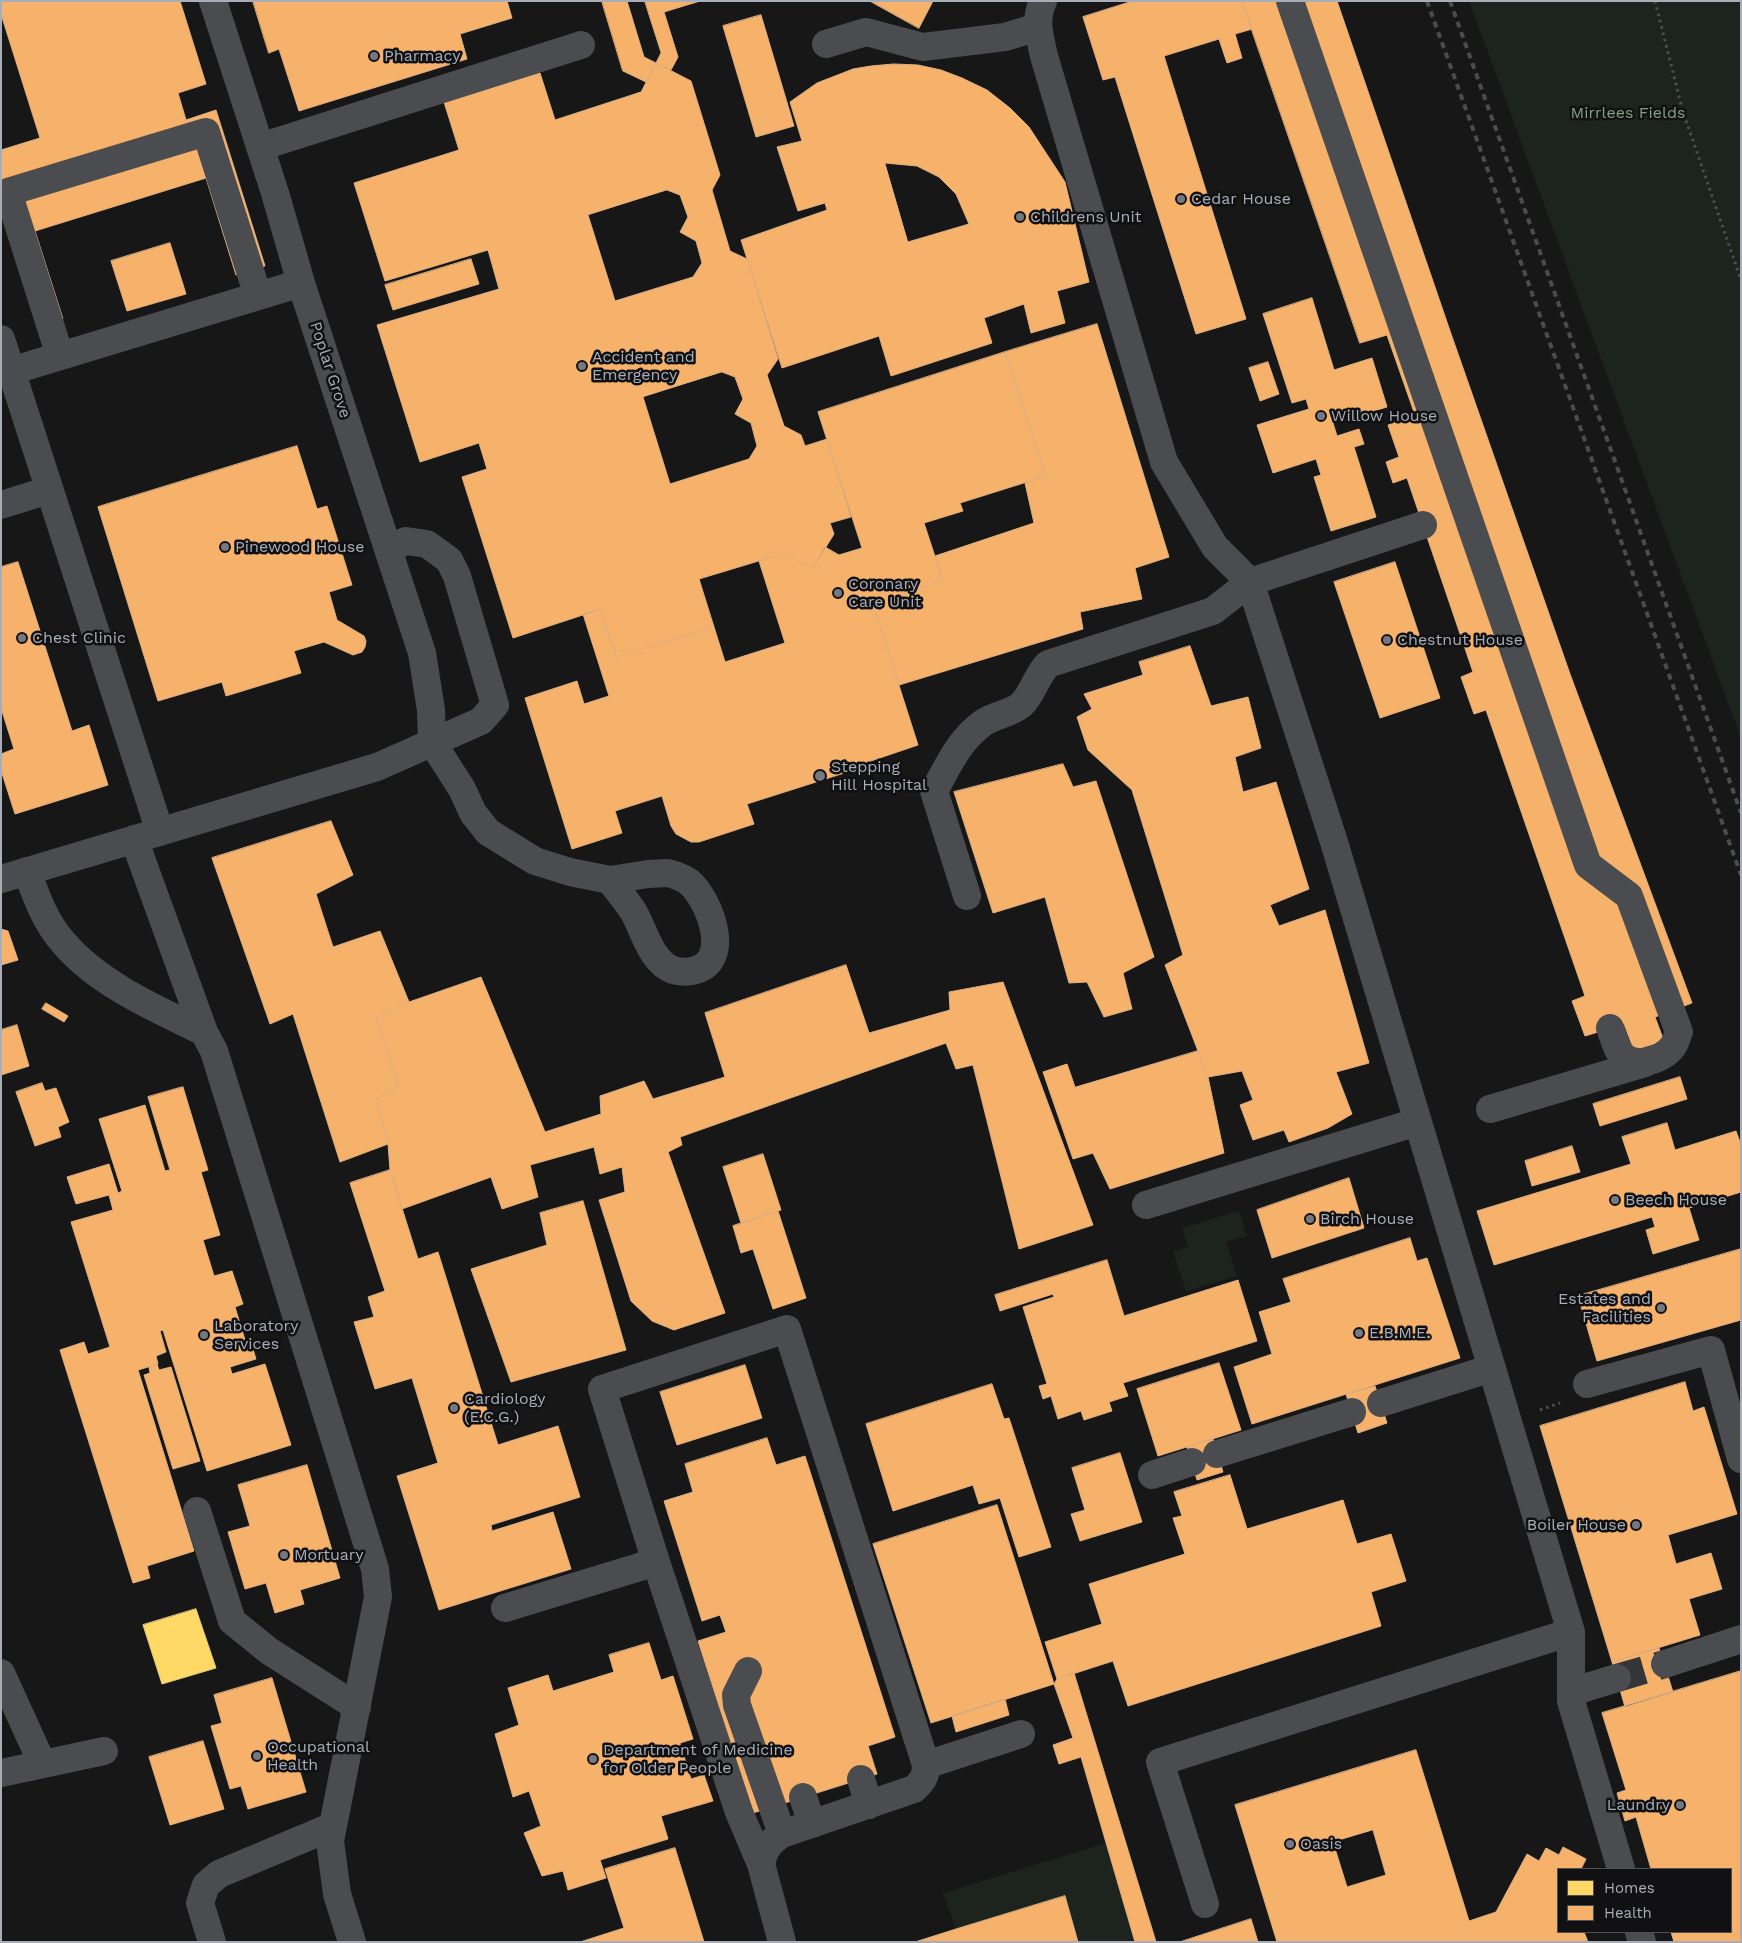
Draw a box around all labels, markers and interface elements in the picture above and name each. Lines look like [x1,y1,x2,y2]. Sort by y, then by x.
place label: Pharmacy [384,46,460,66]
marker: Pharmacy [368,50,380,62]
park label: Mirrlees Fields [1571,103,1685,123]
place label: Cedar House [1191,189,1291,209]
marker: Cedar House [1175,193,1187,205]
place label: Childrens Unit [1030,207,1141,227]
marker: Childrens Unit [1014,211,1026,223]
street label: Poplar Grove [305,319,355,421]
place label: Accident and Emergency [592,347,695,385]
marker: Accident and Emergency [576,360,588,372]
place label: Willow House [1331,406,1437,426]
marker: Willow House [1315,410,1327,422]
place label: Pinewood House [235,537,365,557]
marker: Pinewood House [219,541,231,553]
place label: Coronary Care Unit [848,574,921,612]
marker: Coronary Care Unit [832,587,844,599]
place label: Chest Clinic [32,628,126,648]
place label: Chestnut House [1397,630,1523,650]
marker: Chest Clinic [16,632,28,644]
marker: Chestnut House [1381,634,1393,646]
place label: Stepping Hill Hospital [831,757,927,795]
marker: Stepping Hill Hospital [813,769,827,783]
place label: Beech House [1625,1190,1727,1210]
marker: Beech House [1609,1194,1621,1206]
place label: Birch House [1320,1209,1414,1229]
marker: Birch House [1304,1213,1316,1225]
place label: Estates and Facilities [1558,1289,1651,1327]
marker: Estates and Facilities [1655,1302,1667,1314]
place label: Laboratory Services [214,1316,298,1354]
place label: E.B.M.E. [1369,1323,1431,1343]
marker: E.B.M.E. [1353,1327,1365,1339]
marker: Laboratory Services [198,1329,210,1341]
place label: Cardiology (E.C.G.) [464,1389,545,1427]
marker: Cardiology (E.C.G.) [448,1402,460,1414]
place label: Boiler House [1527,1515,1626,1535]
marker: Boiler House [1630,1519,1642,1531]
place label: Mortuary [294,1545,364,1565]
marker: Mortuary [278,1549,290,1561]
place label: Occupational Health [267,1737,370,1775]
place label: Department of Medicine for Older People [603,1740,793,1778]
marker: Occupational Health [251,1750,263,1762]
marker: Department of Medicine for Older People [587,1753,599,1765]
place label: Laundry [1607,1795,1670,1815]
marker: Laundry [1674,1799,1686,1811]
place label: Oasis [1300,1834,1342,1854]
marker: Oasis [1284,1838,1296,1850]
legend [1557,1868,1732,1933]
text: Homes [1604,1879,1655,1897]
text: Health [1604,1904,1652,1922]

